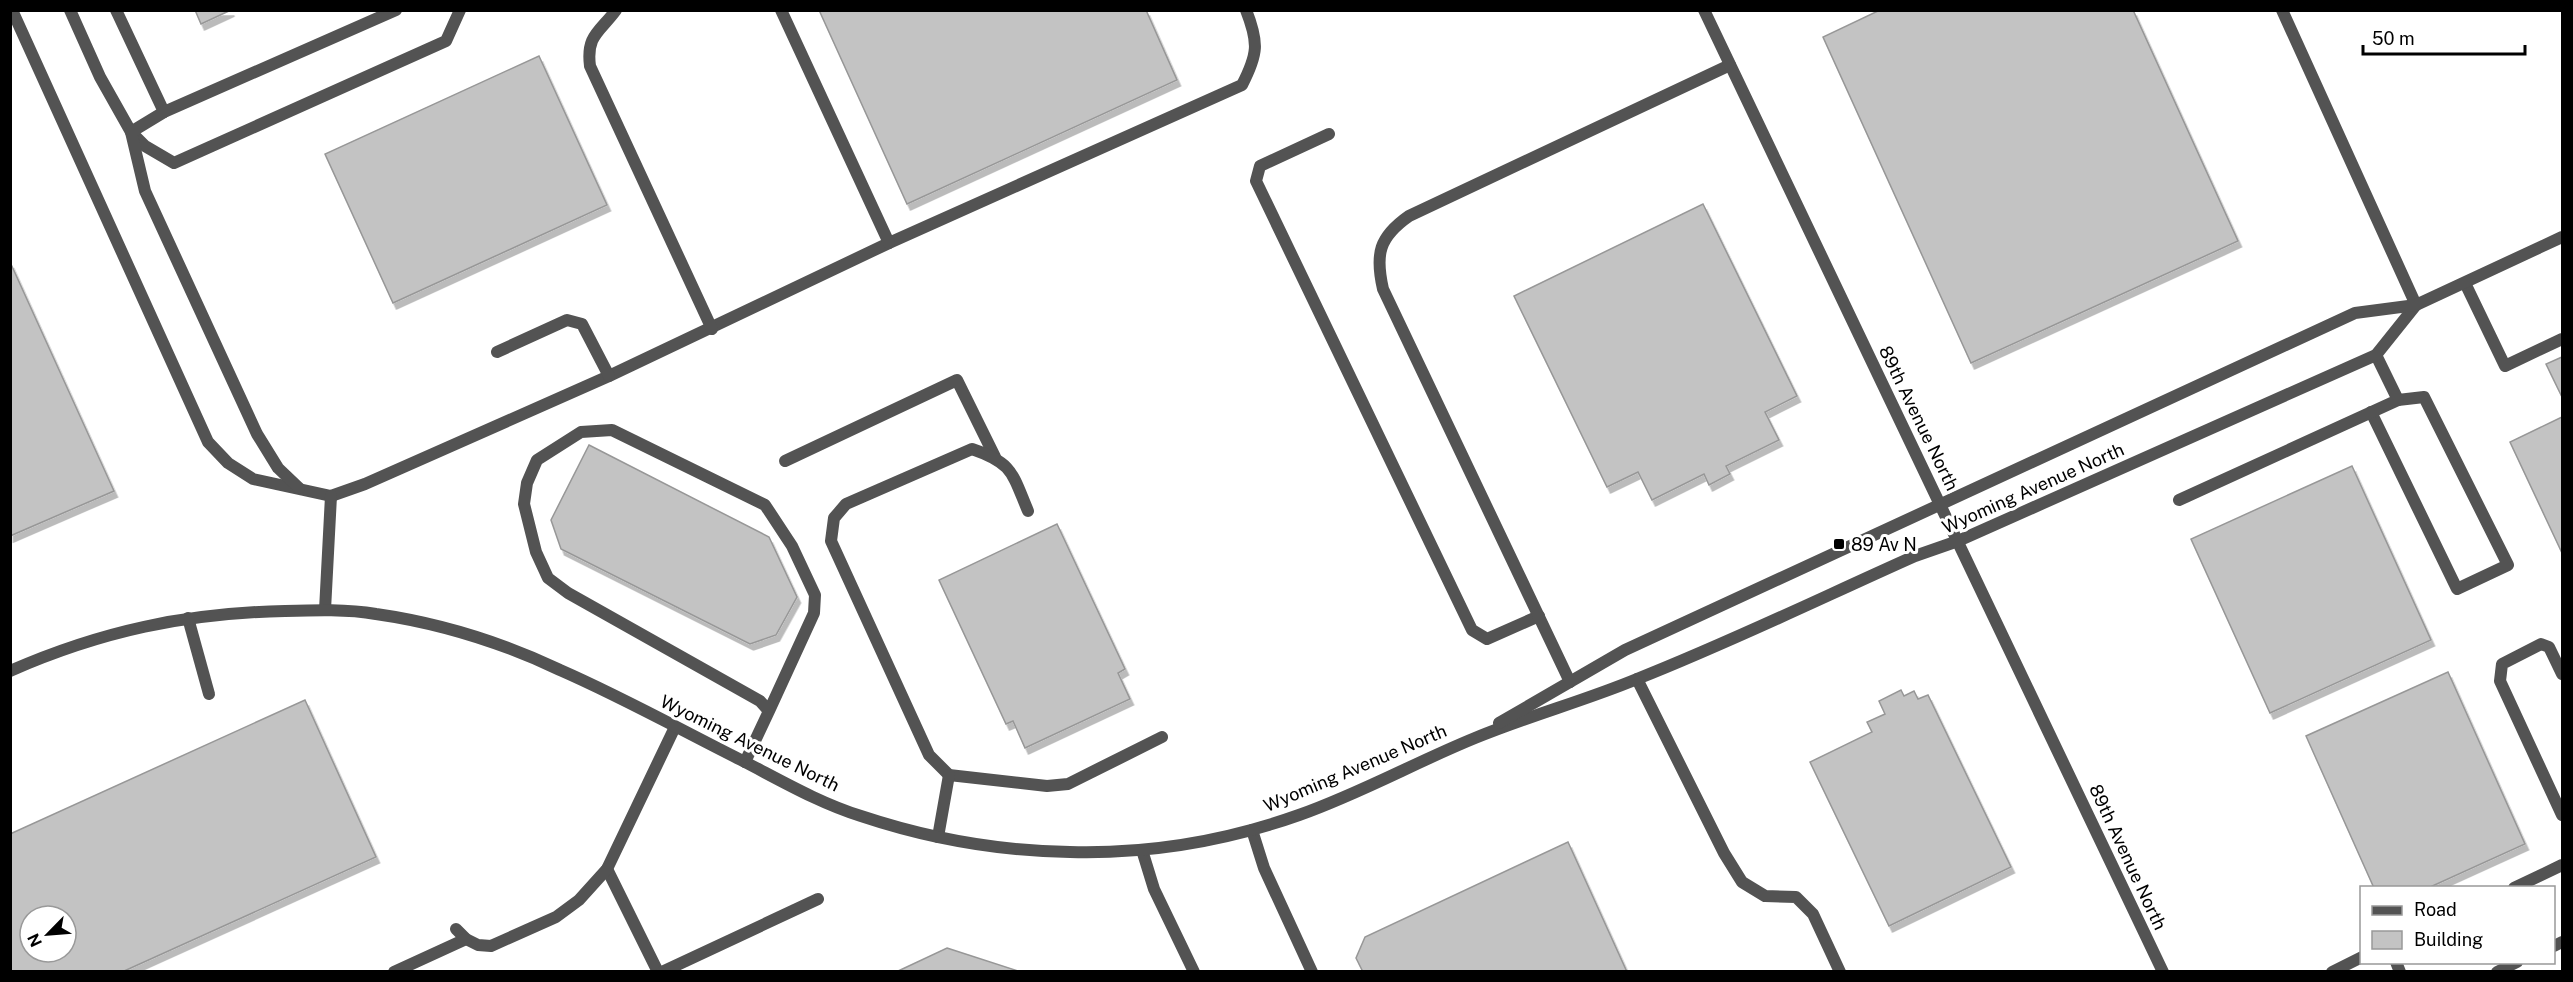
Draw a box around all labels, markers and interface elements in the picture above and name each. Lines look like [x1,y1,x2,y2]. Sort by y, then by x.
scale bar [2363,18,2525,56]
text: 50 m [2372,28,2415,49]
street label: 89th Avenue North [1875,342,1963,494]
street label: Wyoming Avenue North [1939,438,2127,538]
place label: 89 Av N [1851,534,1917,555]
marker: 89 Av N [1832,537,1846,551]
street label: Wyoming Avenue North [657,690,843,796]
street label: Wyoming Avenue North [1260,720,1450,816]
street label: 89th Avenue North [2085,781,2171,933]
legend [2360,886,2555,964]
text: Road [2414,899,2457,920]
north arrow [18,904,78,964]
text: Building [2414,929,2483,950]
text: N [24,930,46,950]

